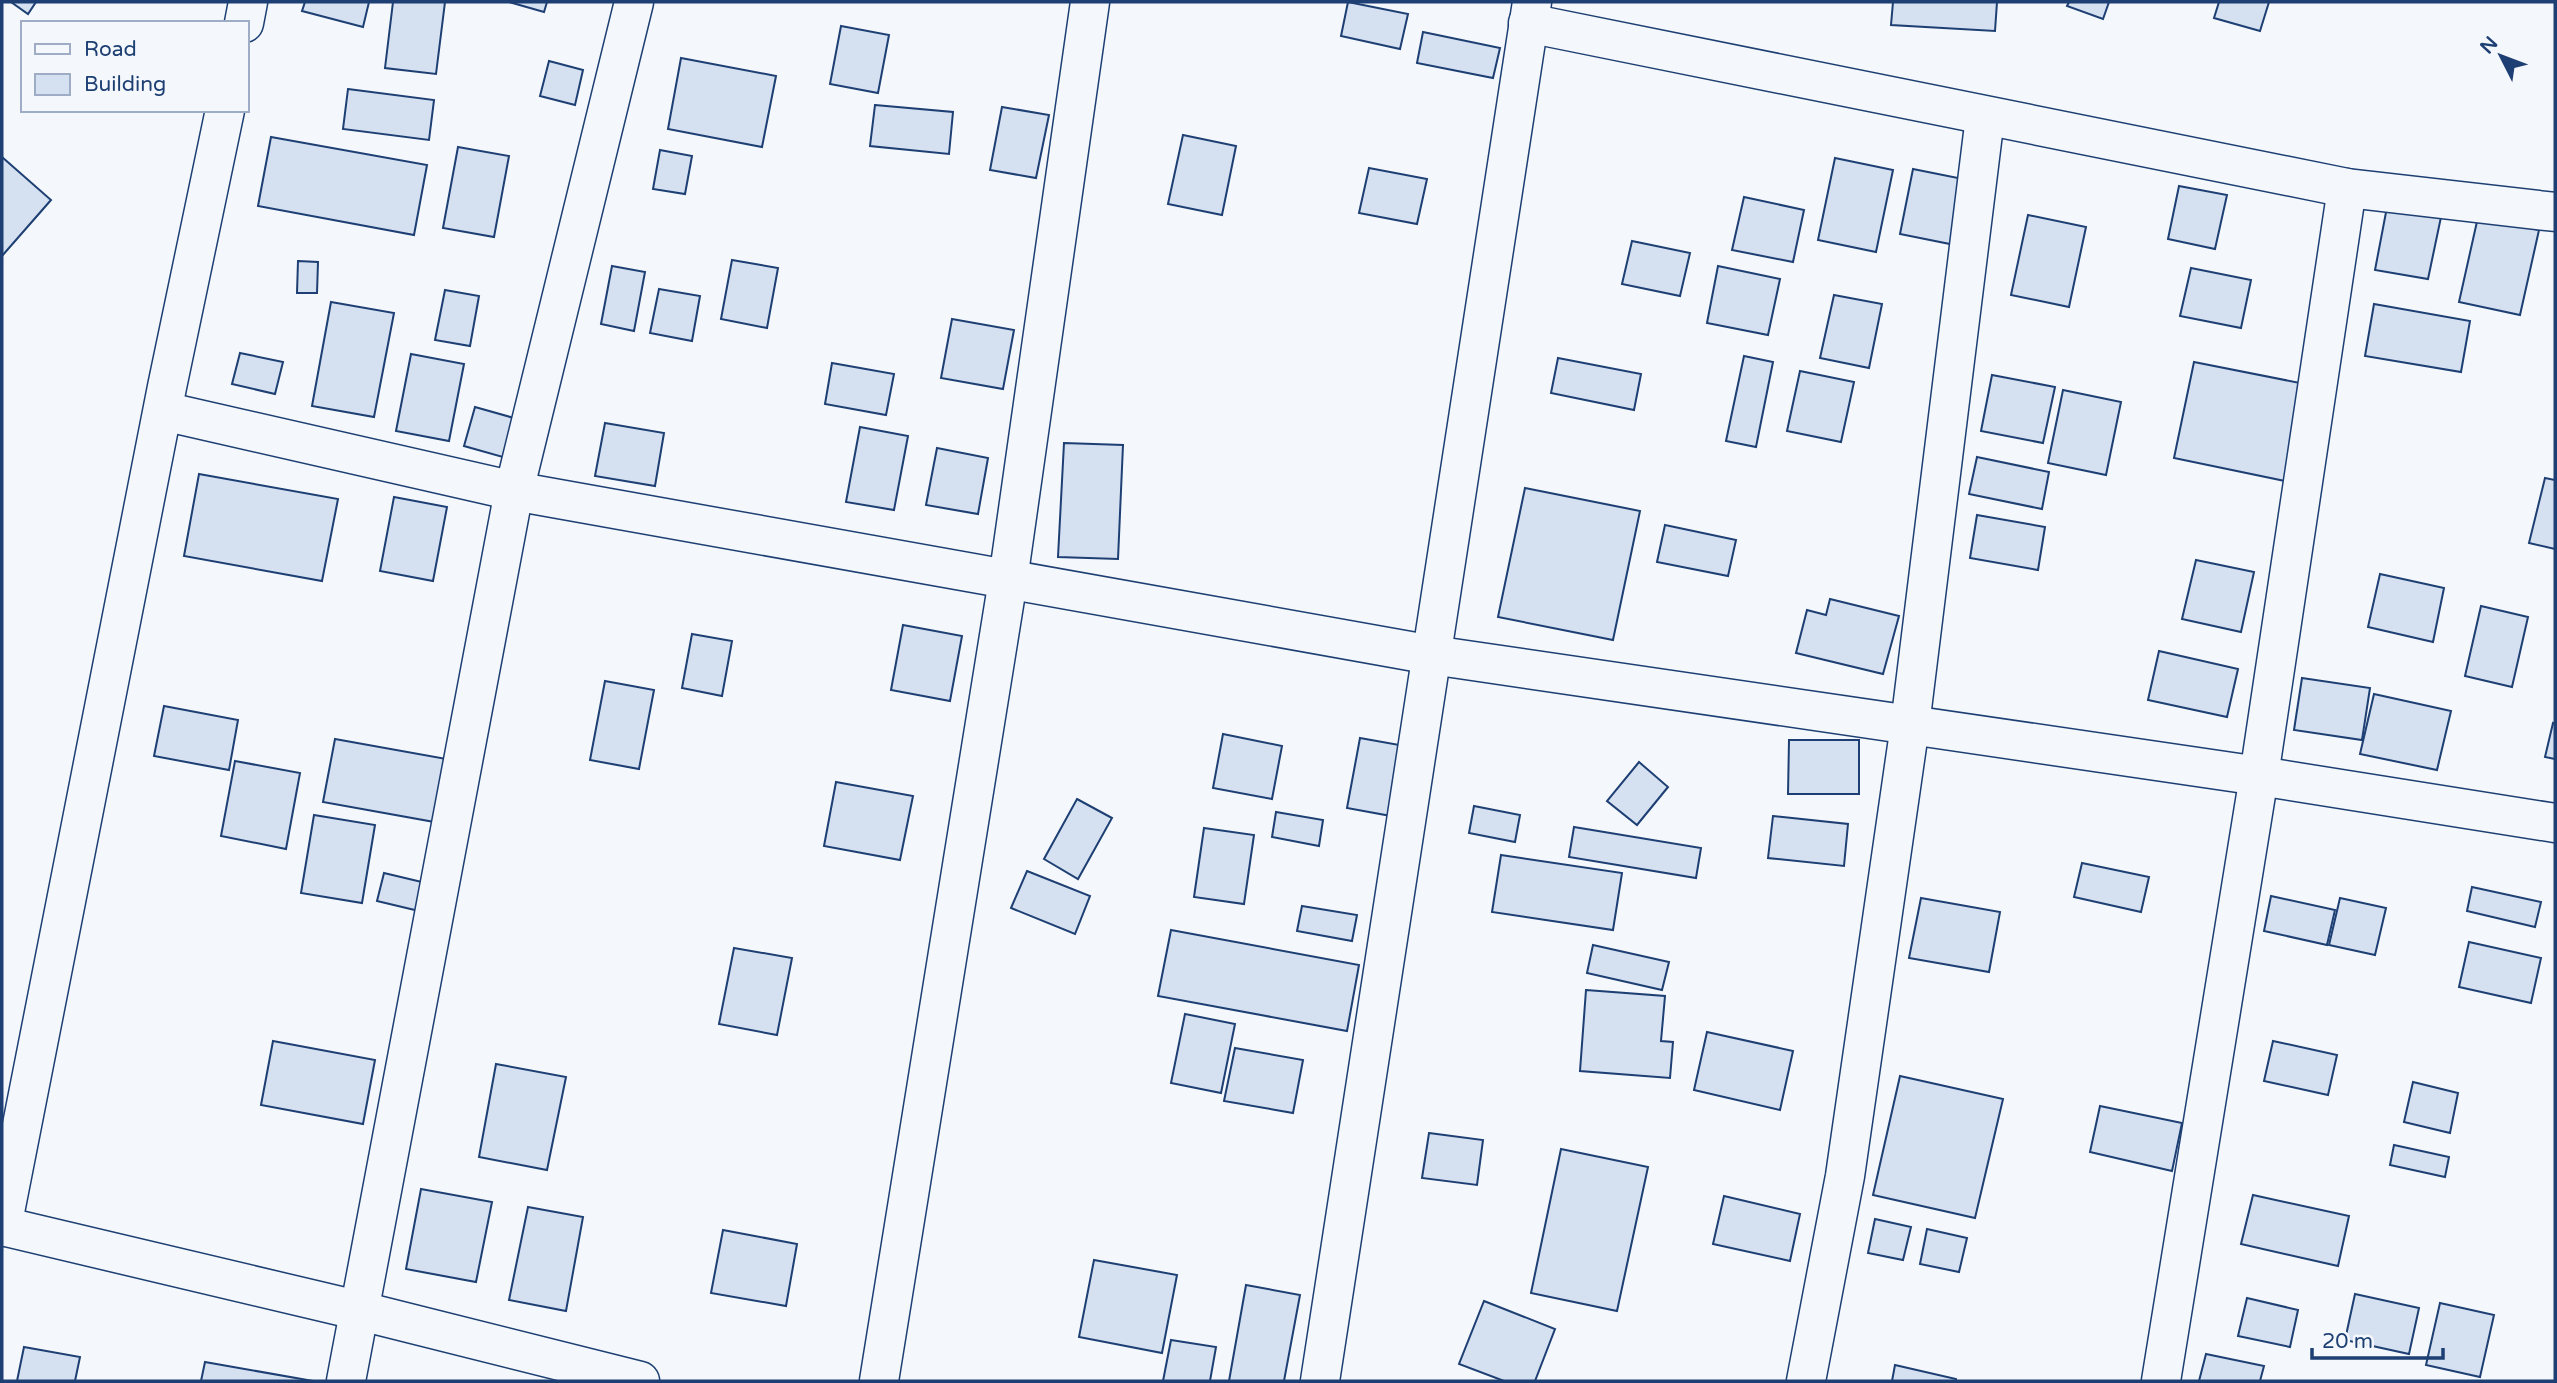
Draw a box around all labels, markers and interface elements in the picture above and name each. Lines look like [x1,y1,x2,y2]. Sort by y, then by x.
legend [21,21,248,112]
north arrow [2466,21,2536,91]
text: N [2476,32,2502,58]
text: Road [84,37,137,62]
text: Building [84,72,166,97]
scale bar [2312,1316,2443,1360]
text: 20 m [2322,1329,2373,1354]

